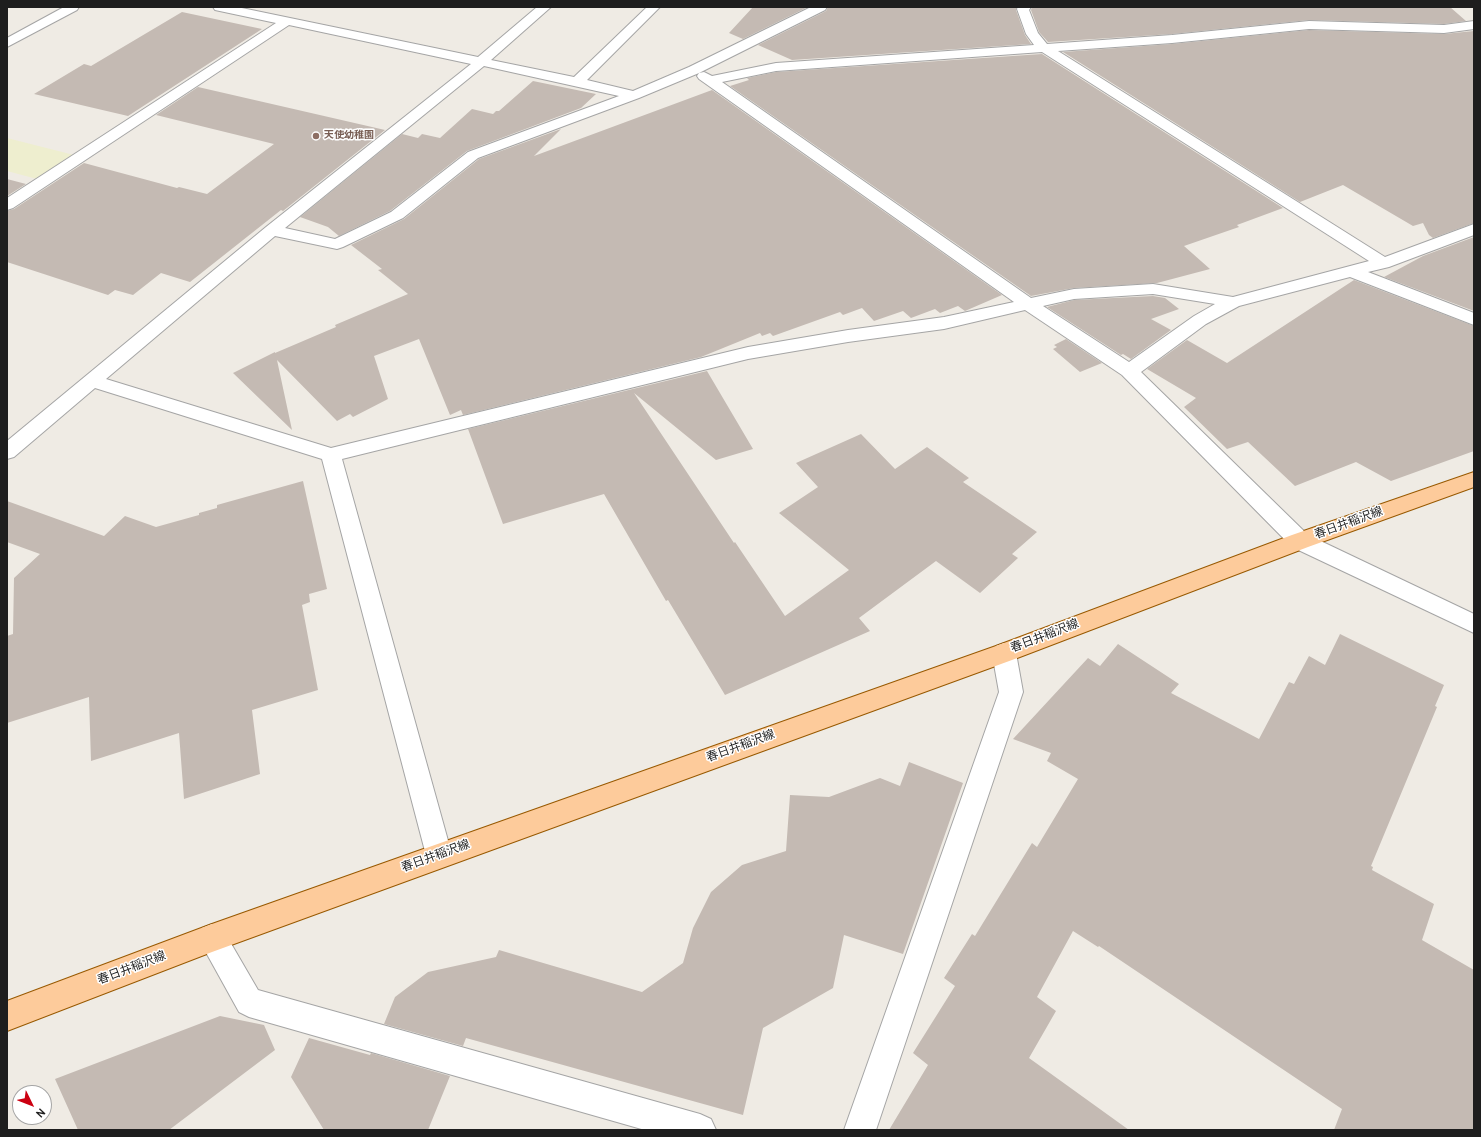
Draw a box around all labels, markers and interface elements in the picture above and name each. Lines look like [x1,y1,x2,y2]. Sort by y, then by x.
place label: 天使幼稚園 [324,130,374,142]
marker: 天使幼稚園 [311,131,321,141]
street label: 春日井稲沢線 [1313,505,1385,543]
street label: 春日井稲沢線 [1009,617,1081,657]
street label: 春日井稲沢線 [705,728,777,766]
street label: 春日井稲沢線 [400,838,472,876]
street label: 春日井稲沢線 [96,949,168,989]
north arrow [12,1085,52,1125]
text: N [32,1105,48,1120]

